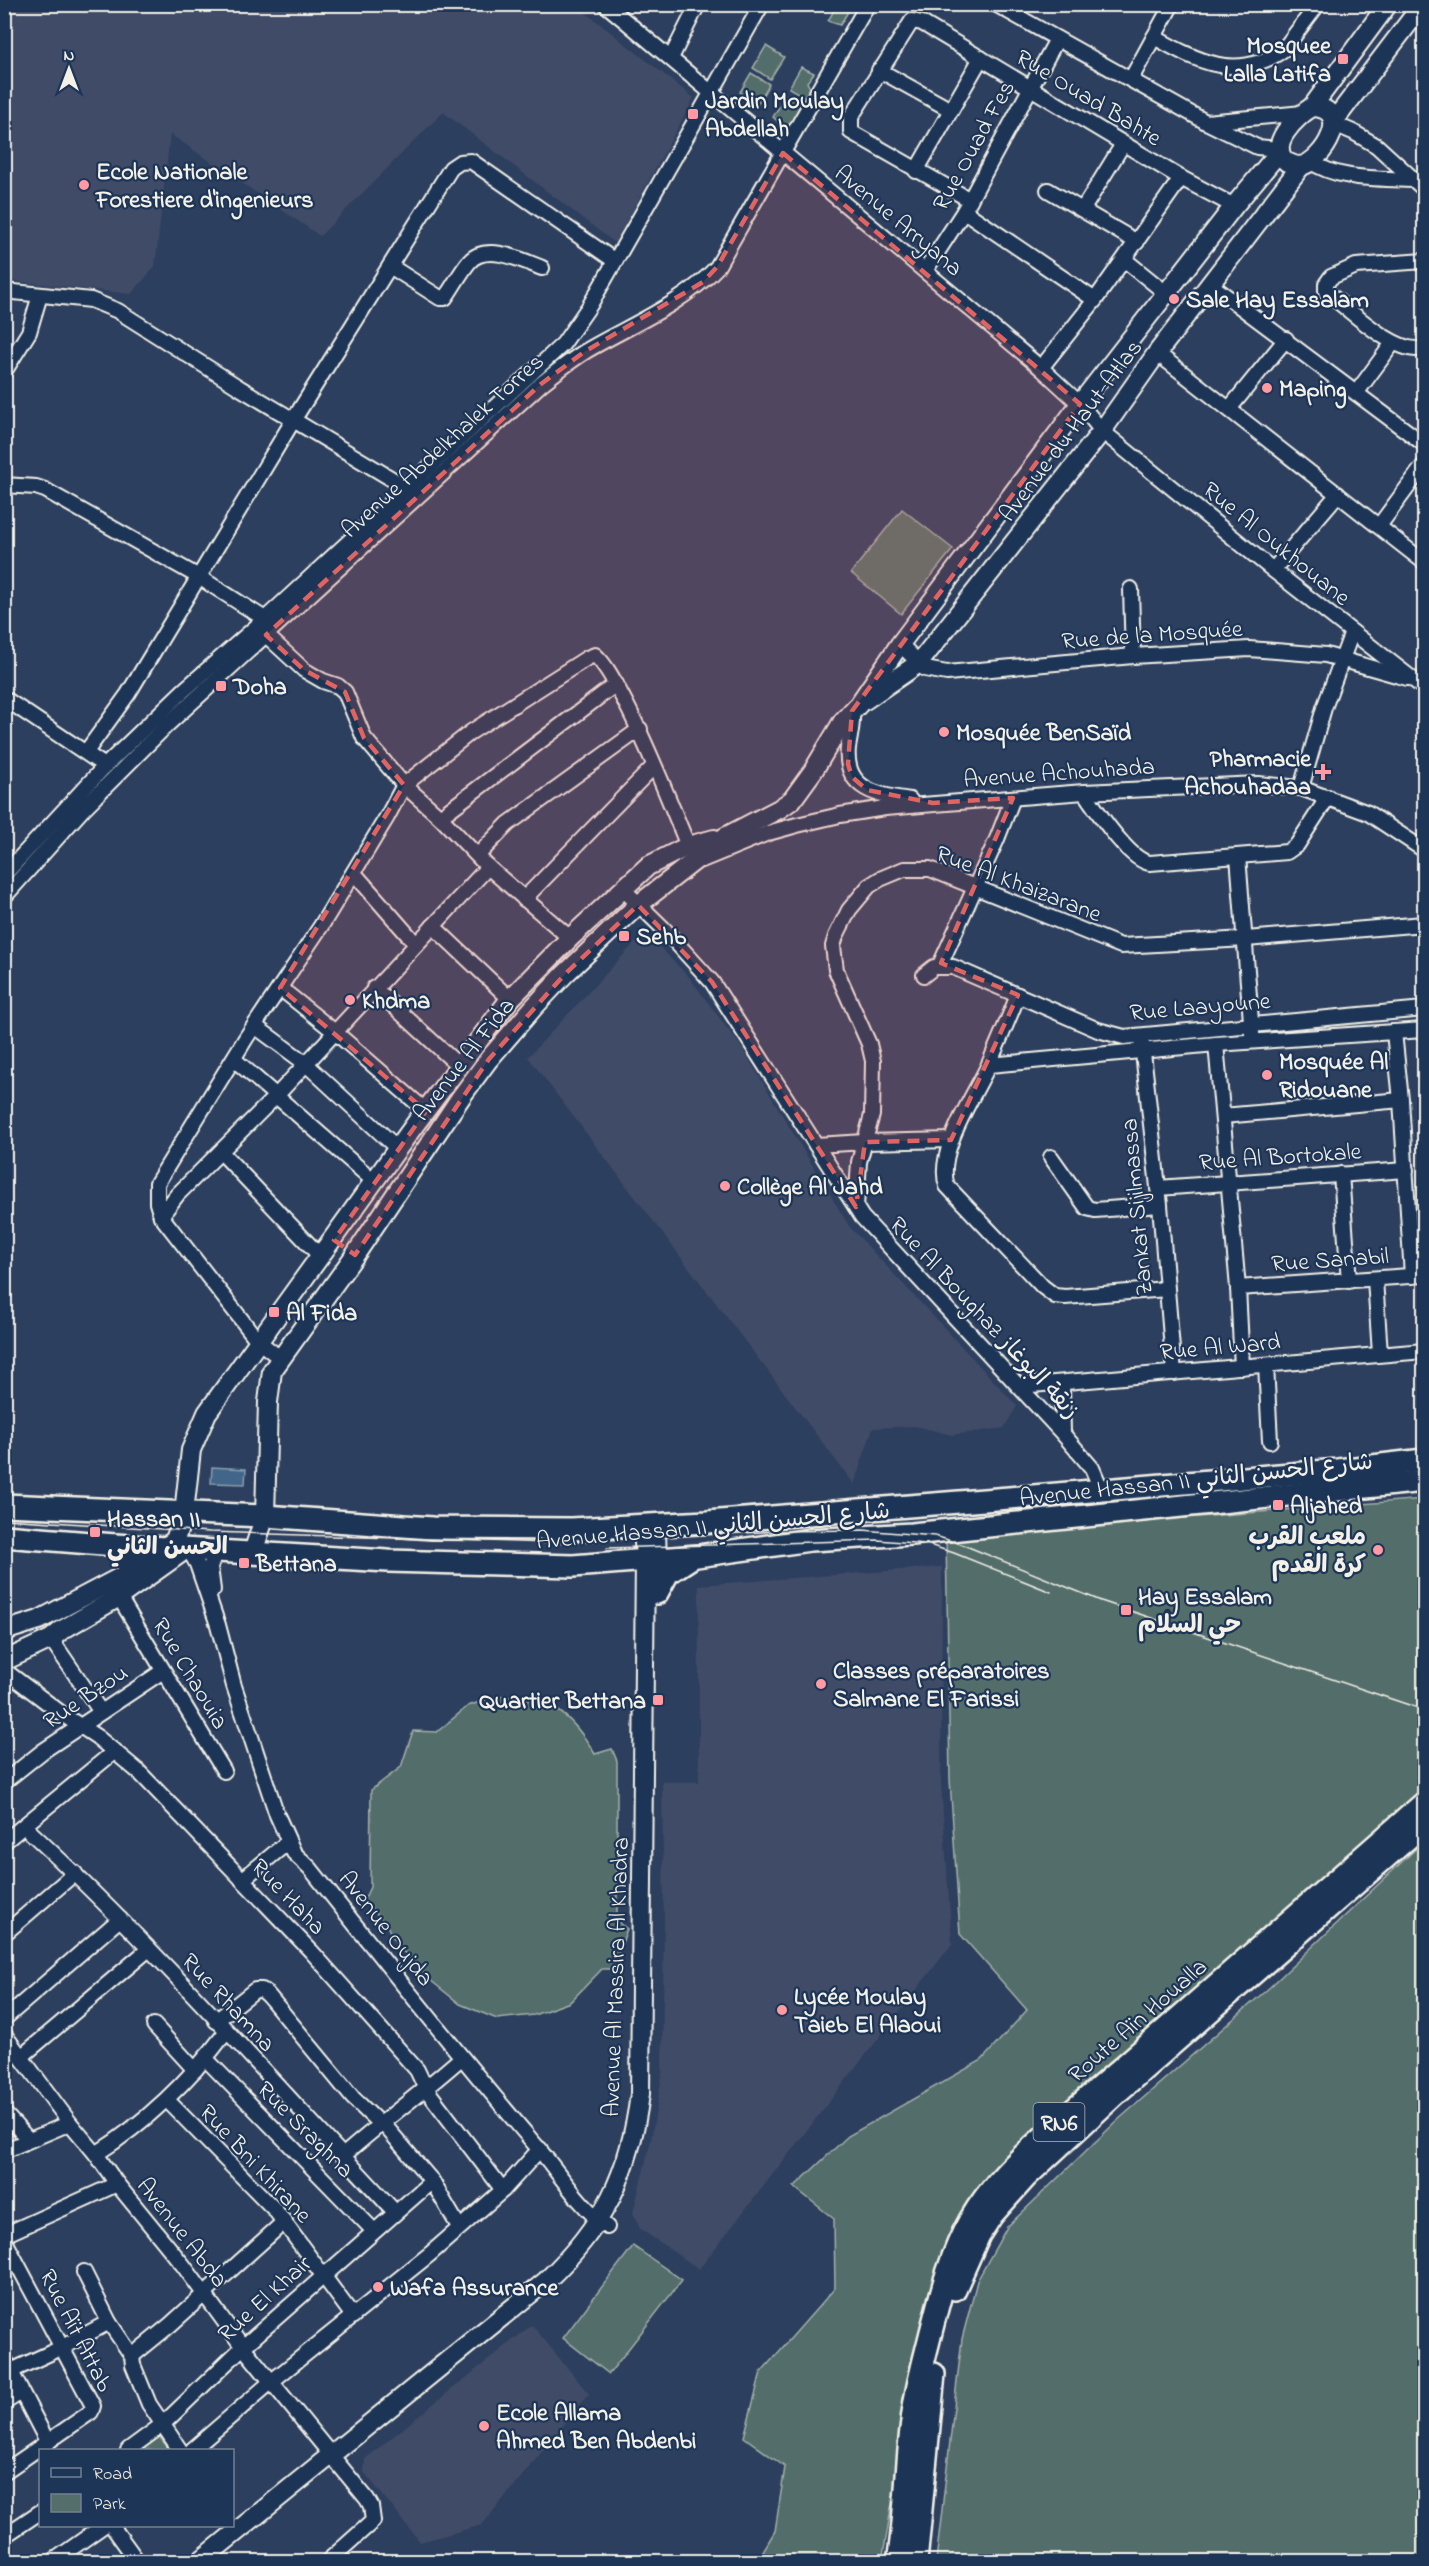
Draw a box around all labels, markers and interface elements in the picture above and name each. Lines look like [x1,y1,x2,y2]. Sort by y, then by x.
place label: Mosquee Lalla Latifa [1224,30,1332,93]
north arrow [39,39,99,99]
street label: Rue Ouad Bahte [1008,42,1168,157]
text: N [64,44,75,68]
marker: Mosquee Lalla Latifa [1336,52,1350,66]
street label: Rue Ouad Fes [925,75,1025,218]
place label: Jardin Moulay Abdellah [705,85,844,148]
marker: Jardin Moulay Abdellah [686,107,700,121]
place label: Ecole Nationale Forestiere d'ingenieurs [95,156,314,220]
street label: Avenue Arryana [825,158,969,287]
marker: Ecole Nationale Forestiere d'ingenieurs [77,178,91,192]
place label: Sale Hay Essalam [1186,284,1369,320]
marker: Sale Hay Essalam [1167,292,1181,306]
street label: Avenue du Haut-Atlas [992,333,1152,530]
street label: Avenue Abdelkhalek Torres [334,346,553,548]
place label: Maping [1279,373,1347,409]
marker: Maping [1260,381,1274,395]
street label: Rue Al Oukhouane [1194,474,1357,616]
street label: Rue de la Mosquée [1061,613,1244,660]
place label: Doha [232,671,287,706]
marker: Doha [214,679,228,693]
place label: Mosquée BenSaïd [956,717,1132,752]
marker: Mosquée BenSaïd [937,725,951,739]
place label: Pharmacie Achouhadaa [1184,743,1312,806]
street label: Avenue Achouhada [962,750,1156,799]
marker: Pharmacie Achouhadaa [1316,765,1330,779]
street label: Rue Al Khaizarane [930,838,1106,933]
place label: Sehb [636,921,687,956]
marker: Sehb [617,929,631,943]
place label: Khdma [362,985,430,1020]
street label: Rue Laayoune [1128,985,1272,1033]
street label: Avenue Al Fida [405,991,525,1130]
marker: Khdma [343,993,357,1007]
place label: Mosquée Al Ridouane [1279,1046,1388,1109]
marker: Mosquée Al Ridouane [1260,1068,1274,1082]
street label: Zankat Sijilmassa [1113,1117,1164,1297]
street label: Rue Al Bortokale [1198,1135,1363,1182]
place label: Collège Al Jahd [737,1171,883,1207]
marker: Collège Al Jahd [718,1179,732,1193]
street label: Rue Al Boughaz زنقة البوغاز [880,1209,1087,1428]
street label: Rue Sanabil [1270,1240,1390,1283]
place label: Al Fida [286,1297,357,1332]
marker: Al Fida [267,1305,281,1319]
street label: Rue Al Ward [1158,1326,1283,1371]
street label: Avenue Hassan II شارع الحسن الثاني [1018,1446,1375,1518]
place label: Aljahed [1290,1490,1363,1525]
street label: Avenue Hassan II شارع الحسن الثاني [535,1495,892,1561]
marker: Aljahed [1271,1498,1285,1512]
place label: Hassan II الحسن الثاني [107,1503,228,1567]
place label: ملعب القرب كرة القدم [1248,1521,1366,1584]
marker: Hassan II الحسن الثاني [88,1525,102,1539]
marker: ملعب القرب كرة القدم [1371,1543,1385,1557]
place label: Bettana [255,1548,337,1583]
marker: Bettana [237,1556,251,1570]
place label: Hay Essalam حي السلام [1138,1581,1272,1645]
marker: Hay Essalam حي السلام [1119,1603,1133,1617]
street label: Rue Chaouia [142,1612,236,1737]
place label: Classes préparatoires Salmane El Farissi [833,1655,1050,1718]
street label: Rue Bzou [37,1657,136,1739]
marker: Classes préparatoires Salmane El Farissi [814,1677,828,1691]
place label: Quartier Bettana [479,1685,646,1720]
marker: Quartier Bettana [651,1693,665,1707]
street label: Avenue Al Massira Al Khadra [595,1837,640,2118]
street label: Rue Haha [242,1851,333,1944]
street label: Avenue Oujda [329,1864,441,1995]
street label: Rue Rhamna [172,1946,283,2061]
street label: Route Aïn Houalla [1061,1951,1216,2093]
place label: Lycée Moulay Taieb El Alaoui [794,1981,941,2044]
marker: Lycée Moulay Taieb El Alaoui [775,2003,789,2017]
street label: Rue Sraghna [247,2074,361,2188]
street label: Rue Bni Khirane [189,2097,319,2233]
road number: RN6 [1034,2103,1084,2141]
street label: Avenue Abda [127,2171,235,2296]
street label: Rue El Khair [211,2248,321,2352]
street label: Rue Aït Attab [29,2264,121,2399]
place label: Wafa Assurance [390,2272,559,2307]
marker: Wafa Assurance [371,2280,385,2294]
place label: Ecole Allama Ahmed Ben Abdenbi [496,2397,696,2460]
marker: Ecole Allama Ahmed Ben Abdenbi [477,2419,491,2433]
legend [39,2449,234,2527]
text: Road [93,2462,132,2488]
text: Park [93,2492,126,2518]

